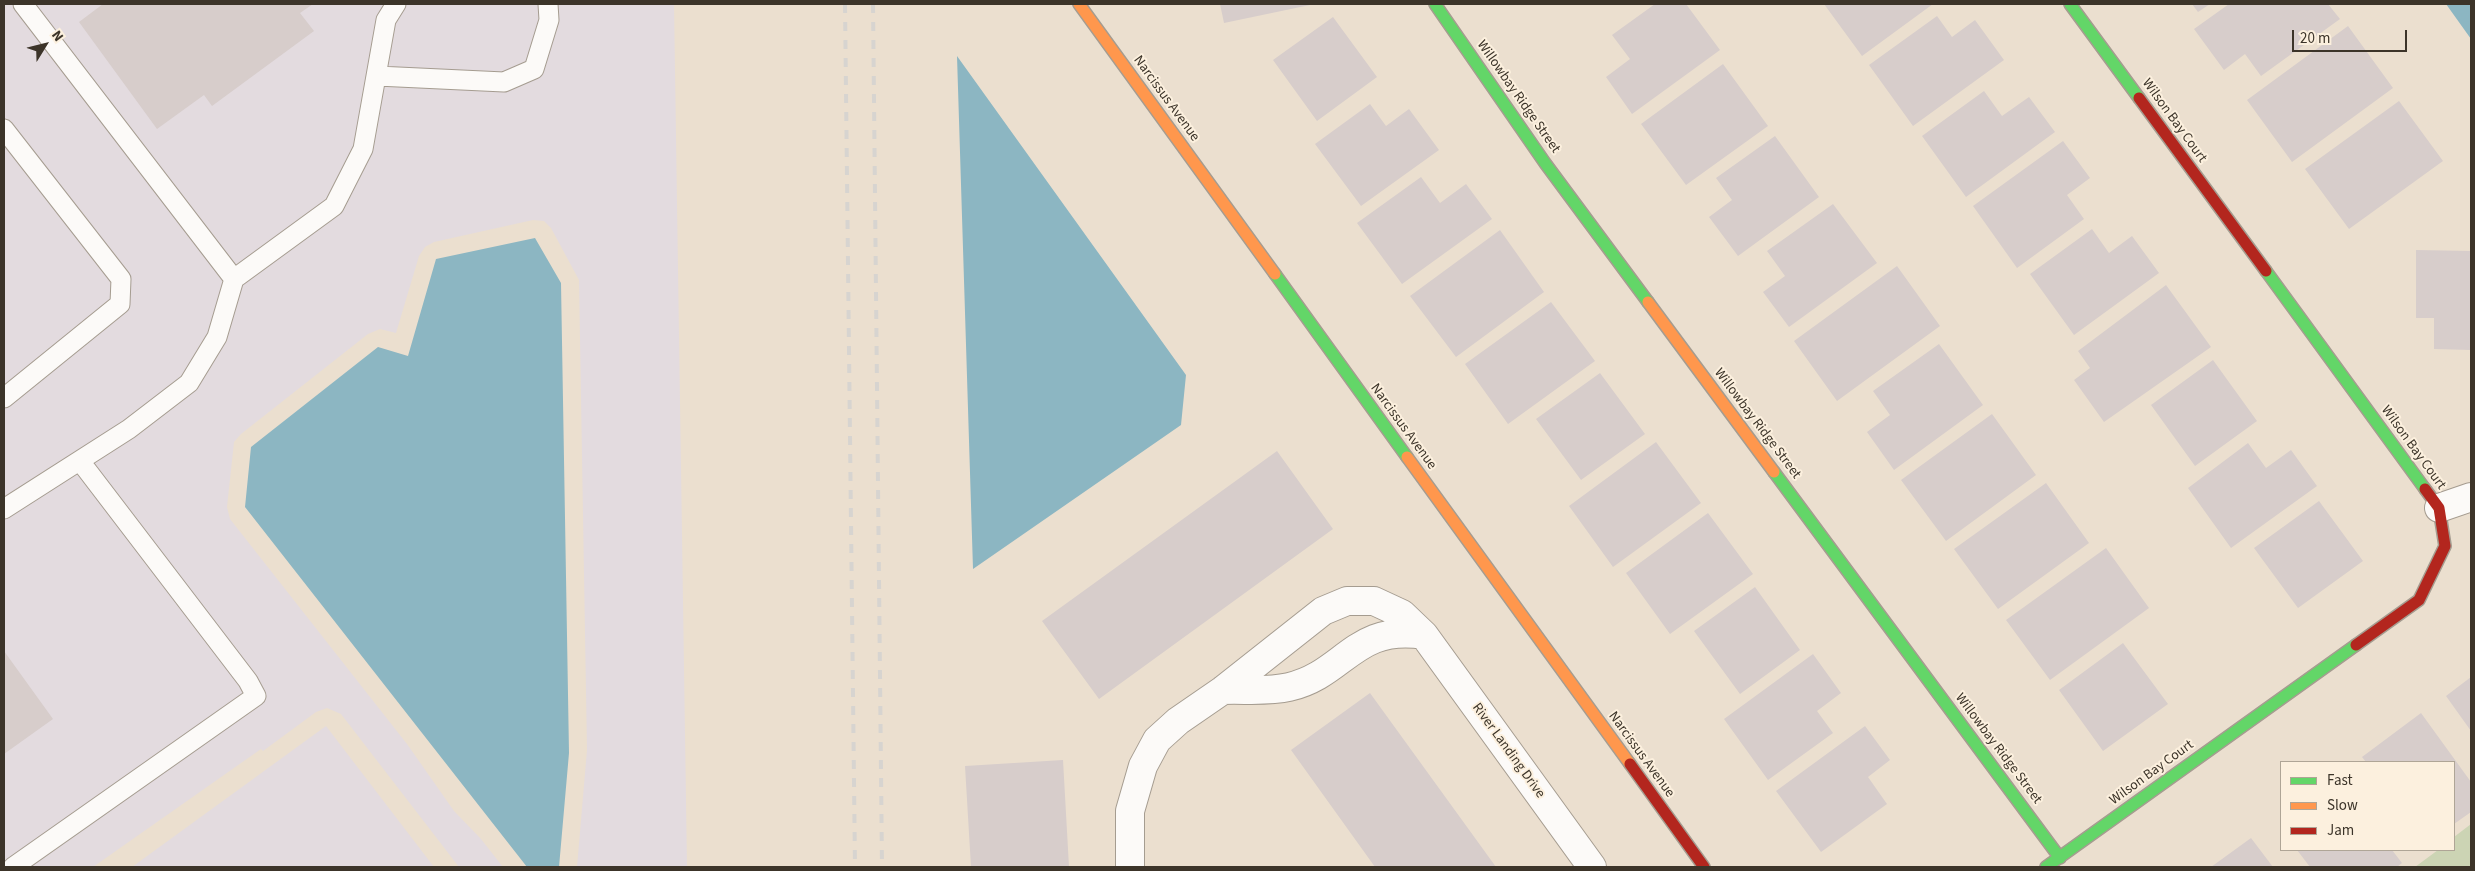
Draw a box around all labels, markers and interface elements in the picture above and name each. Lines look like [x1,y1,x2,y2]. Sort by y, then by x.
north arrow [20,20,70,70]
scale bar [2295,20,2410,52]
text: N [46,27,68,46]
text: 20 m [2300,28,2330,49]
street label: Willowbay Ridge Street [1473,37,1563,157]
street label: Narcissus Avenue [1129,53,1203,145]
street label: Wilson Bay Court [2138,76,2210,166]
street label: Willowbay Ridge Street [1710,365,1804,483]
street label: Narcissus Avenue [1366,381,1440,473]
street label: Wilson Bay Court [2377,403,2449,493]
street label: Willowbay Ridge Street [1951,690,2045,808]
street label: River Landing Drive [1468,700,1548,802]
street label: Narcissus Avenue [1604,709,1678,801]
street label: Wilson Bay Court [2107,737,2197,809]
legend [2280,761,2455,851]
text: Fast [2327,770,2353,791]
text: Slow [2327,795,2358,816]
text: Jam [2327,820,2354,841]

